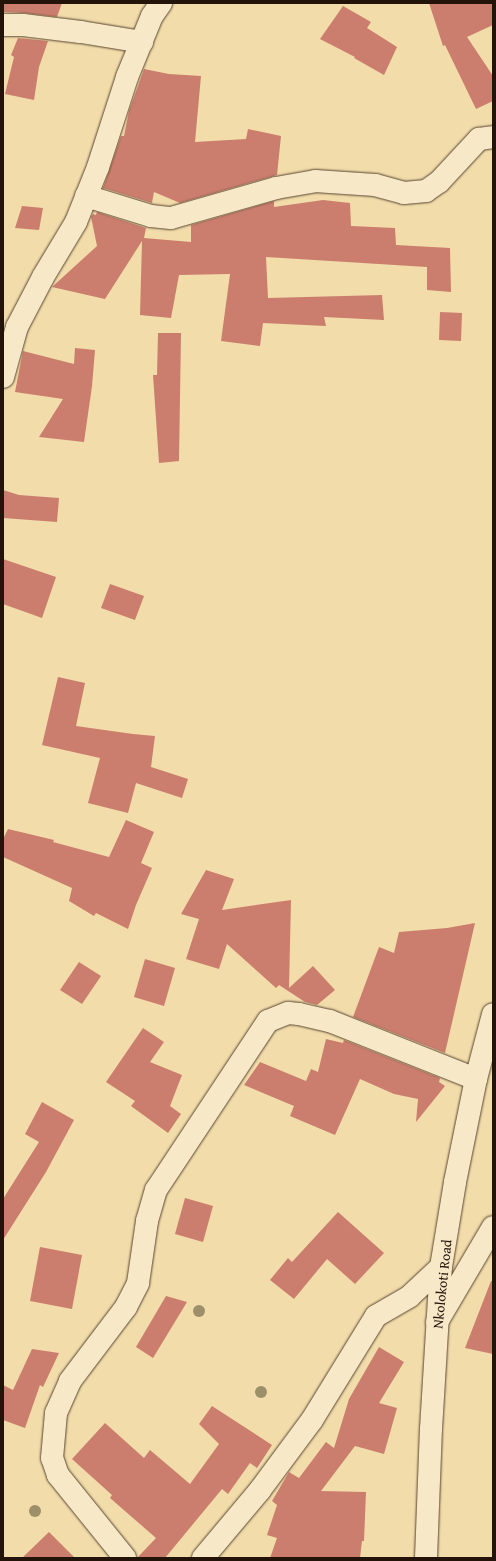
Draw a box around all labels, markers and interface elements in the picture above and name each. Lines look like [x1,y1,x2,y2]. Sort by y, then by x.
street label: Nkolokoti Road [429,1239,455,1329]

